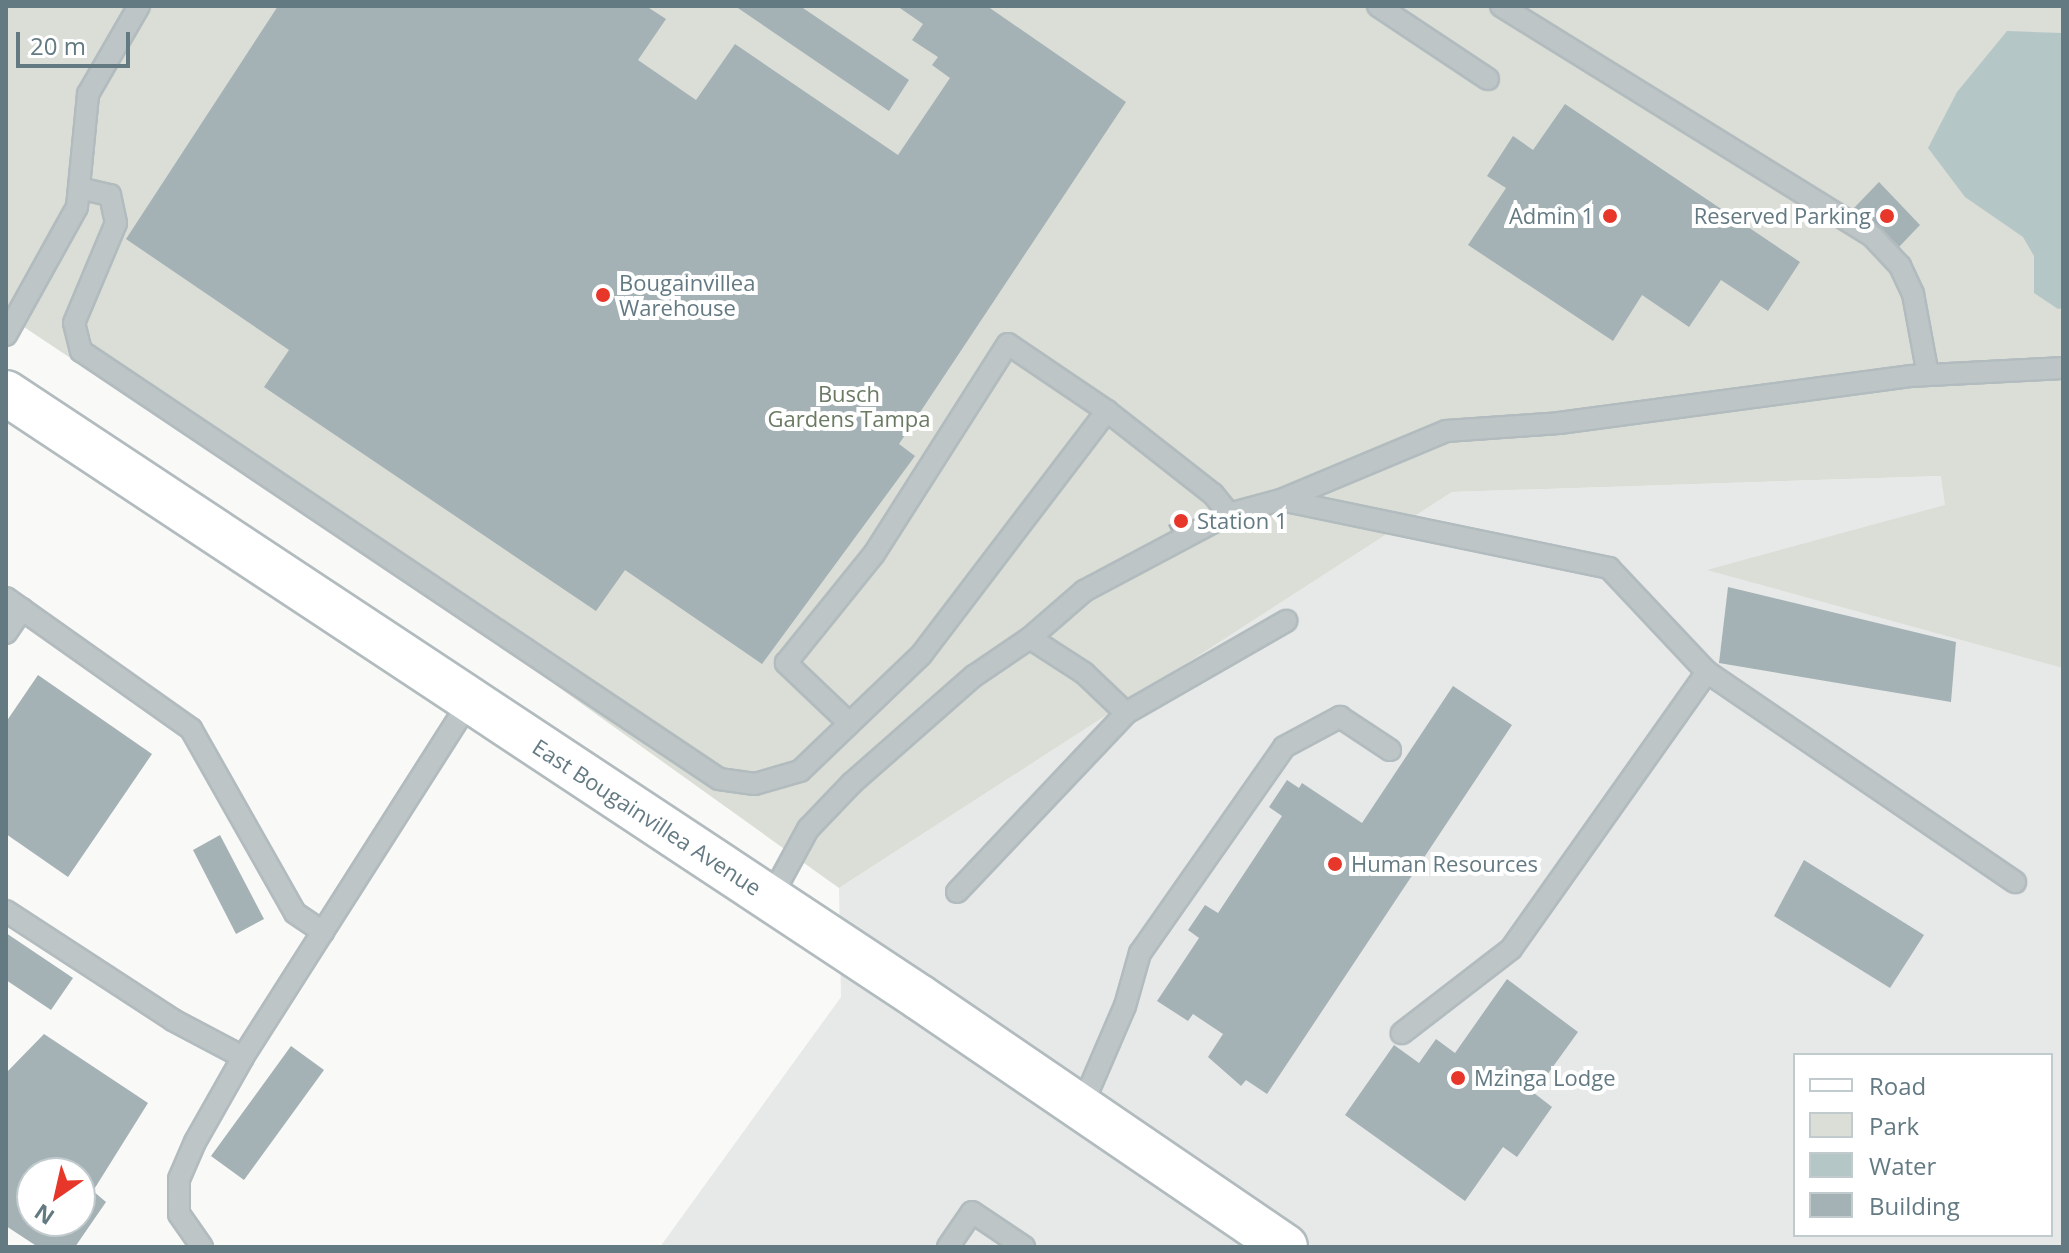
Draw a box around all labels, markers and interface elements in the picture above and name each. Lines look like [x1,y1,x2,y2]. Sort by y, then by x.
scale bar [20,16,134,66]
text: 20 m [30,29,86,62]
place label: Admin 1 [1509,203,1594,229]
place label: Reserved Parking [1694,203,1871,229]
marker: Admin 1 [1601,207,1619,225]
marker: Reserved Parking [1878,207,1896,225]
place label: Bougainvillea Warehouse [619,269,755,320]
marker: Bougainvillea Warehouse [594,286,612,304]
park label: Busch Gardens Tampa [767,380,931,432]
place label: Station 1 [1197,508,1288,534]
marker: Station 1 [1172,512,1190,530]
street label: East Bougainvillea Avenue [528,733,766,901]
place label: Human Resources [1351,851,1538,877]
marker: Human Resources [1326,855,1344,873]
legend [1793,1053,2053,1237]
place label: Mzinga Lodge [1474,1065,1616,1091]
marker: Mzinga Lodge [1449,1069,1467,1087]
text: Road [1869,1069,1926,1102]
text: Park [1869,1109,1919,1142]
text: Water [1869,1149,1936,1182]
north arrow [16,1157,96,1237]
text: Building [1869,1189,1960,1222]
text: N [28,1198,60,1233]

